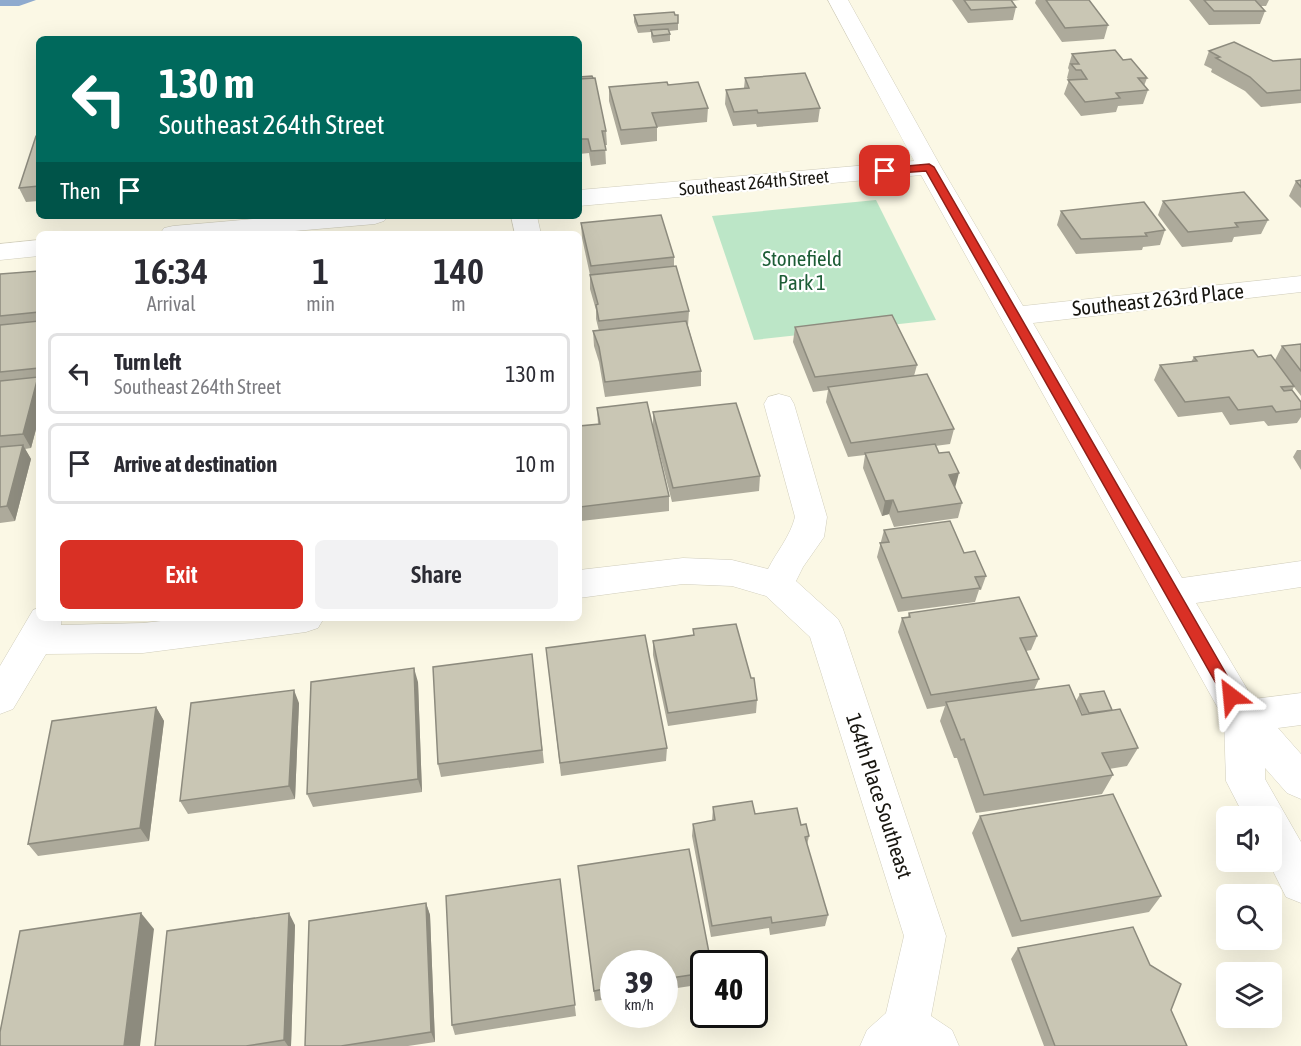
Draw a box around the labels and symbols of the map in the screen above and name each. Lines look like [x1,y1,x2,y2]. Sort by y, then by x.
pin [859,145,910,196]
street label: Southeast 264th Street [678,165,830,200]
park label: Stonefield Park 1 [762,246,842,294]
street label: Southeast 263rd Place [1071,278,1245,320]
position arrow [1199,664,1263,728]
street label: 164th Place Southeast [842,710,918,881]
speed limit sign: 40 [690,950,768,1028]

